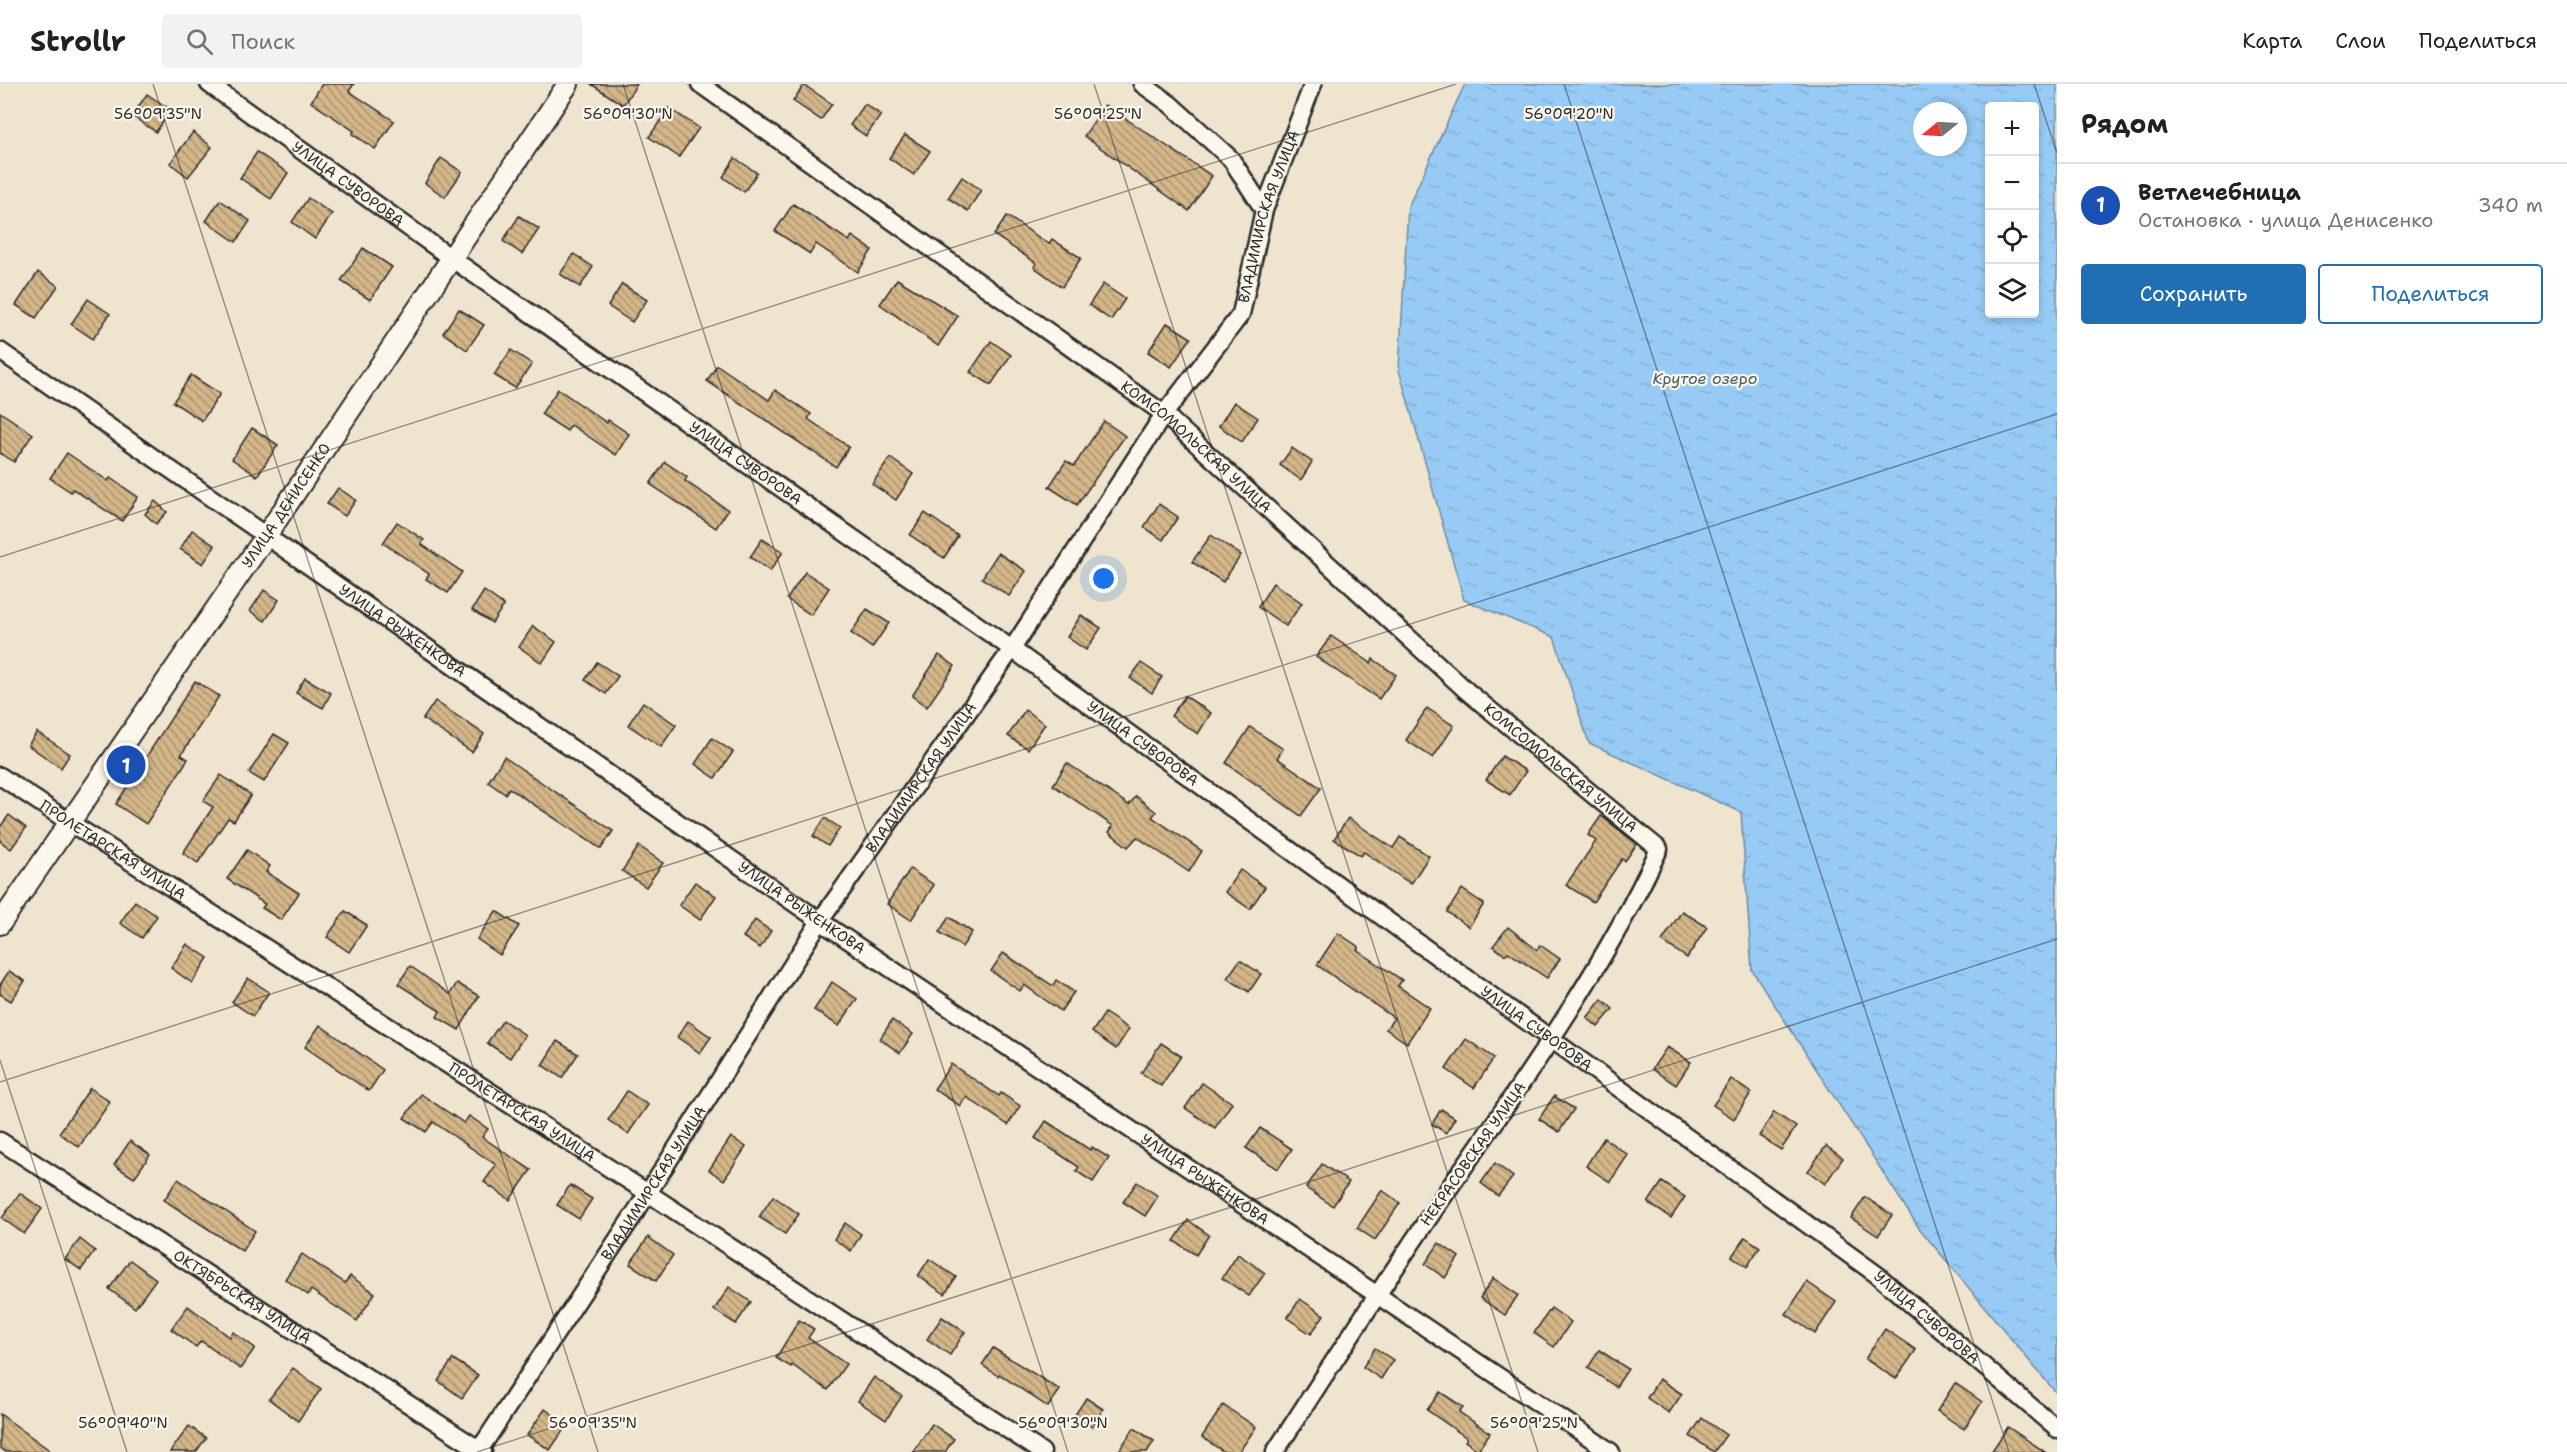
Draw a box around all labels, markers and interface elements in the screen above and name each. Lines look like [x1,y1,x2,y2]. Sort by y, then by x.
search box [162,14,582,68]
text: Strollr [30,22,126,60]
icon: search [183,25,216,58]
text: Поиск [231,27,295,56]
text: Карта [2242,27,2302,55]
text: Слои [2335,27,2386,55]
text: Поделиться [2419,27,2537,55]
north arrow [1913,102,1967,156]
map controls [1985,102,2039,318]
button: + [1985,102,2039,156]
text: 56°09'35"N [114,104,202,124]
text: 56°09'30"N [583,104,673,124]
text: 56°09'25"N [1054,104,1142,124]
text: 56°09'20"N [1524,104,1614,124]
text: Рядом [2081,106,2168,141]
street label: ВЛАДИМИРСКАЯ УЛИЦА [1234,127,1304,305]
street label: УЛИЦА СУВОРОВА [288,137,408,231]
button: − [1985,156,2039,210]
text: Ветлечебница [2138,178,2301,207]
text: 1 [2096,192,2105,218]
text: 340 m [2478,192,2543,218]
text: Остановка · улица Денисенко [2138,207,2433,233]
button: locate [1985,210,2039,264]
button: layers [1985,264,2039,318]
button: Сохранить [2081,264,2306,324]
button: Поделиться [2318,264,2543,324]
water label: Крутое озеро [1653,368,1758,389]
street label: КОМСОМОЛЬСКАЯ УЛИЦА [1117,376,1276,517]
street label: УЛИЦА СУВОРОВА [685,417,806,510]
street label: УЛИЦА ДЕНИСЕНКО [237,439,335,572]
your location [1089,564,1118,593]
street label: УЛИЦА РЫЖЕНКОВА [335,580,470,682]
street label: УЛИЦА СУВОРОВА [1083,696,1202,791]
street label: ВЛАДИМИРСКАЯ УЛИЦА [861,698,981,857]
street label: КОМСОМОЛЬСКАЯ УЛИЦА [1480,699,1641,837]
pin: 1 [106,742,146,788]
street label: ПРОЛЕТАРСКАЯ УЛИЦА [36,795,190,904]
street label: УЛИЦА РЫЖЕНКОВА [734,857,869,959]
street label: УЛИЦА СУВОРОВА [1476,981,1596,1076]
street label: ПРОЛЕТАРСКАЯ УЛИЦА [445,1058,599,1167]
street label: НЕКРАСОВСКАЯ УЛИЦА [1416,1078,1530,1230]
street label: ВЛАДИМИРСКАЯ УЛИЦА [596,1102,711,1264]
street label: УЛИЦА РЫЖЕНКОВА [1137,1129,1273,1229]
street label: ОКТЯБРЬСКАЯ УЛИЦА [169,1245,315,1349]
street label: УЛИЦА СУВОРОВА [1870,1266,1984,1368]
text: 56°09'40"N [78,1413,168,1433]
text: 56°09'35"N [549,1413,637,1433]
text: 56°09'30"N [1018,1413,1108,1433]
text: 56°09'25"N [1490,1413,1578,1433]

